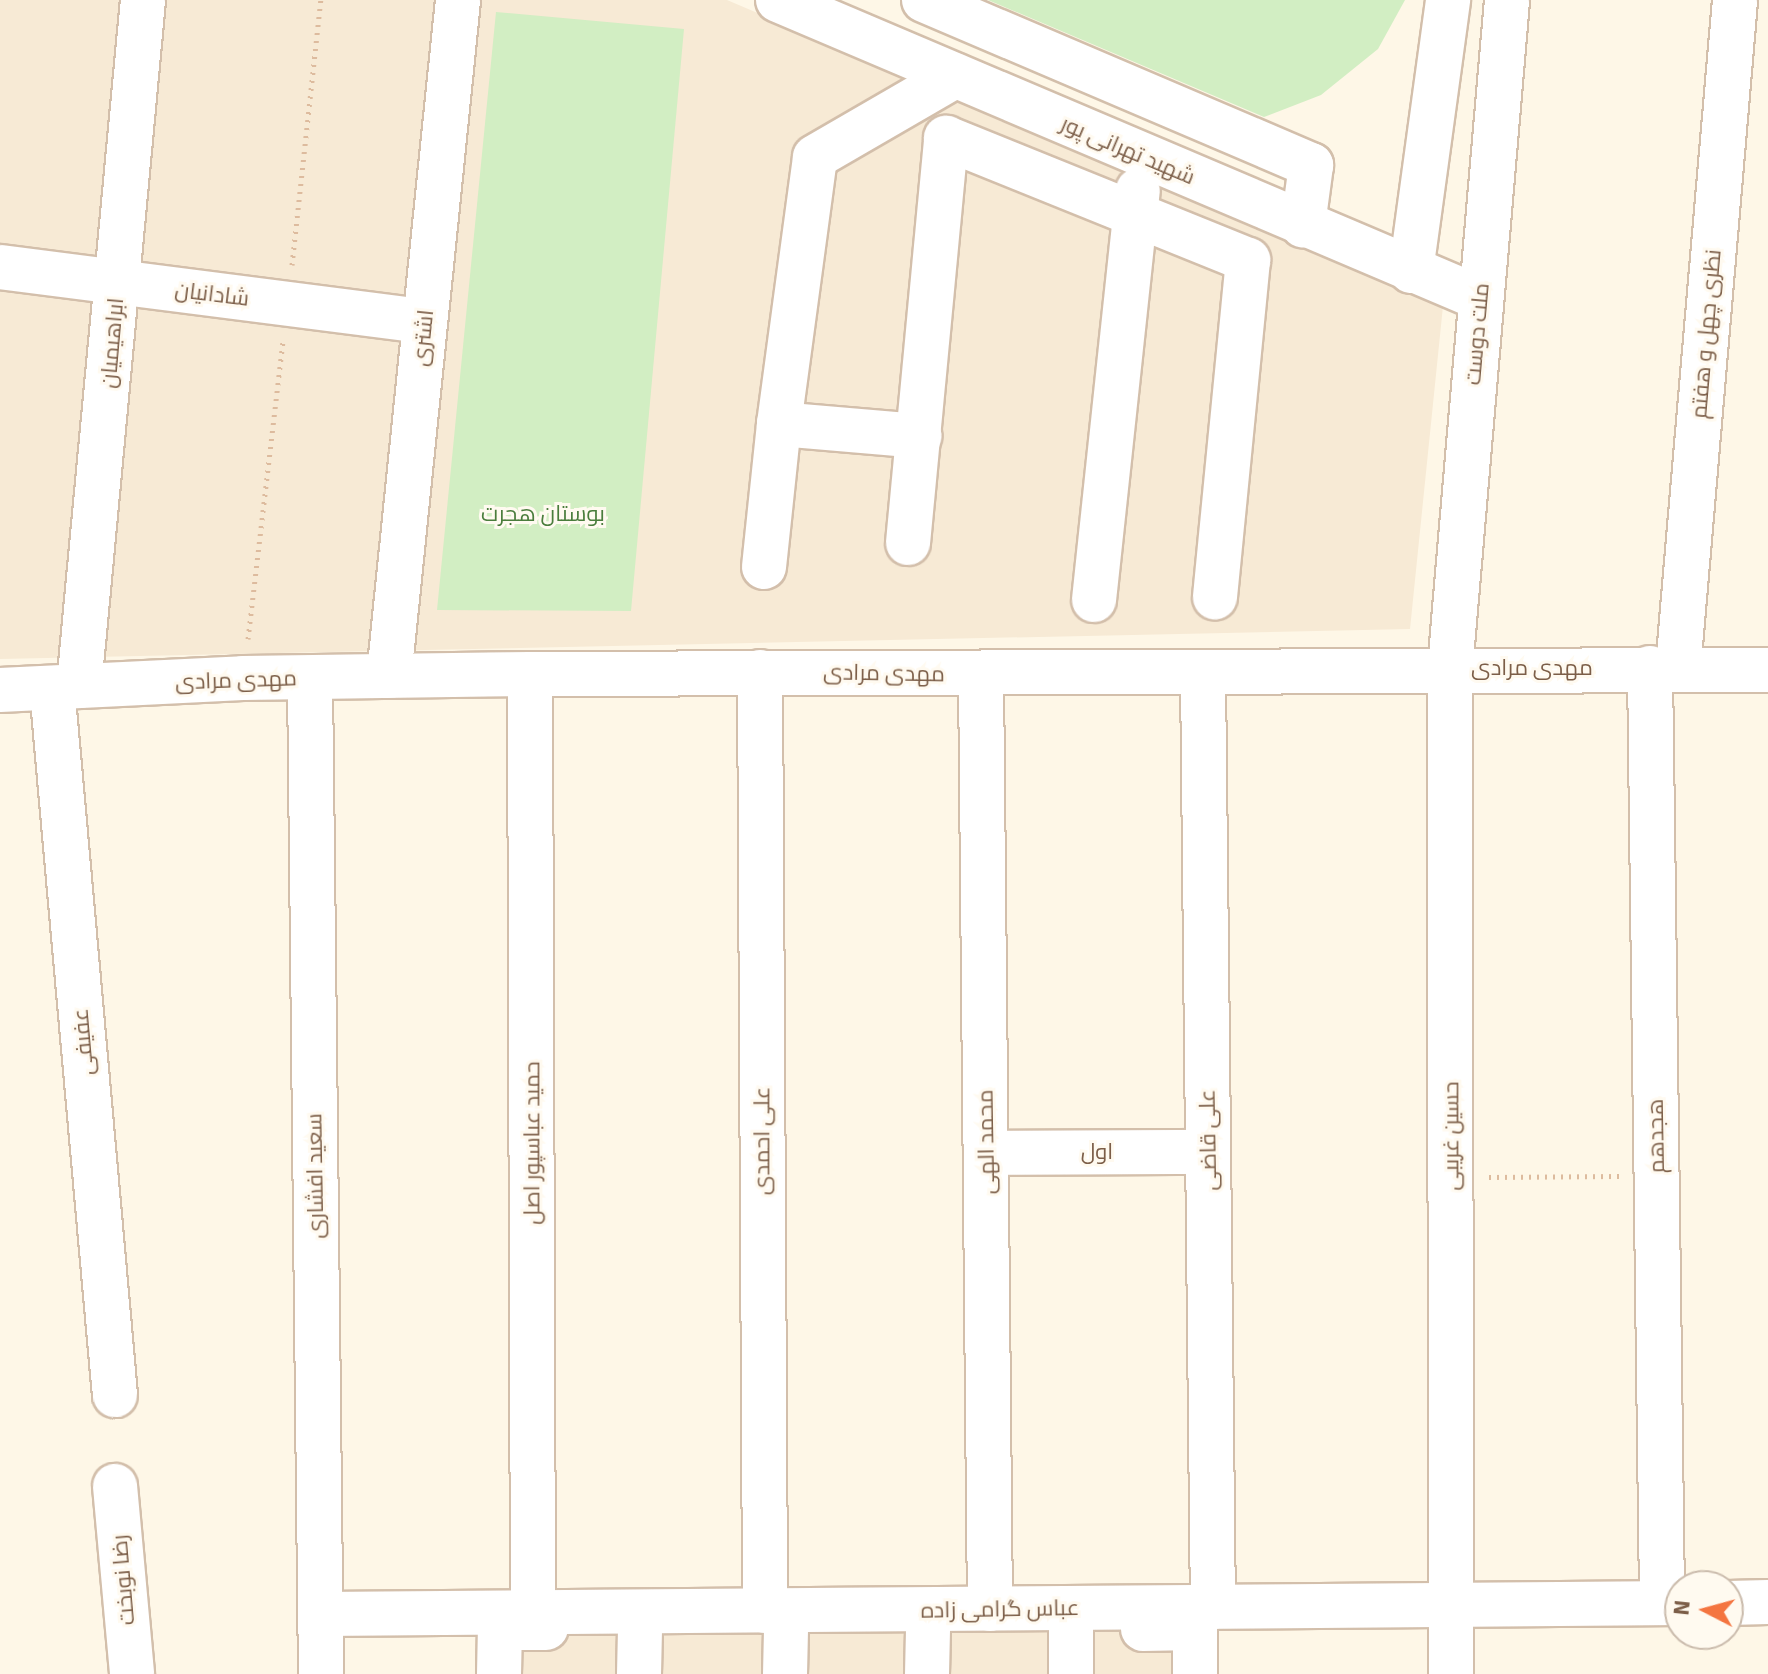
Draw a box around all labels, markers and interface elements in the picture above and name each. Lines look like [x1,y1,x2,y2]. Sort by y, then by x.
street label: شهید تهرانی پور [1057,110,1199,190]
street label: نظری چهل و هفتم [1685,248,1727,420]
street label: شادانیان [173,276,251,312]
street label: ملت دوست [1459,282,1495,386]
street label: ابراهیمیان [95,297,129,389]
street label: اشتری [407,308,439,368]
park label: بوستان هجرت [481,501,605,527]
street label: مهدی مرادی [1471,655,1593,681]
street label: مهدی مرادی [823,659,945,687]
street label: مهدی مرادی [175,665,297,695]
street label: عفیفی [67,1007,99,1077]
street label: حمید عباسپور اصل [519,1061,545,1225]
street label: حسین غریبی [1438,1081,1464,1191]
street label: علی احمدی [749,1087,775,1195]
street label: محمد الهی [972,1089,1000,1195]
street label: علی قاضی [1194,1089,1222,1191]
street label: هجدهم [1642,1098,1670,1174]
street label: سعید افشاری [301,1113,329,1239]
street label: اول [1081,1139,1113,1165]
street label: رضا نوبخت [106,1534,140,1626]
north arrow [1664,1570,1744,1650]
street label: عباس گرامی زاده [921,1594,1079,1624]
text: N [1667,1599,1696,1617]

